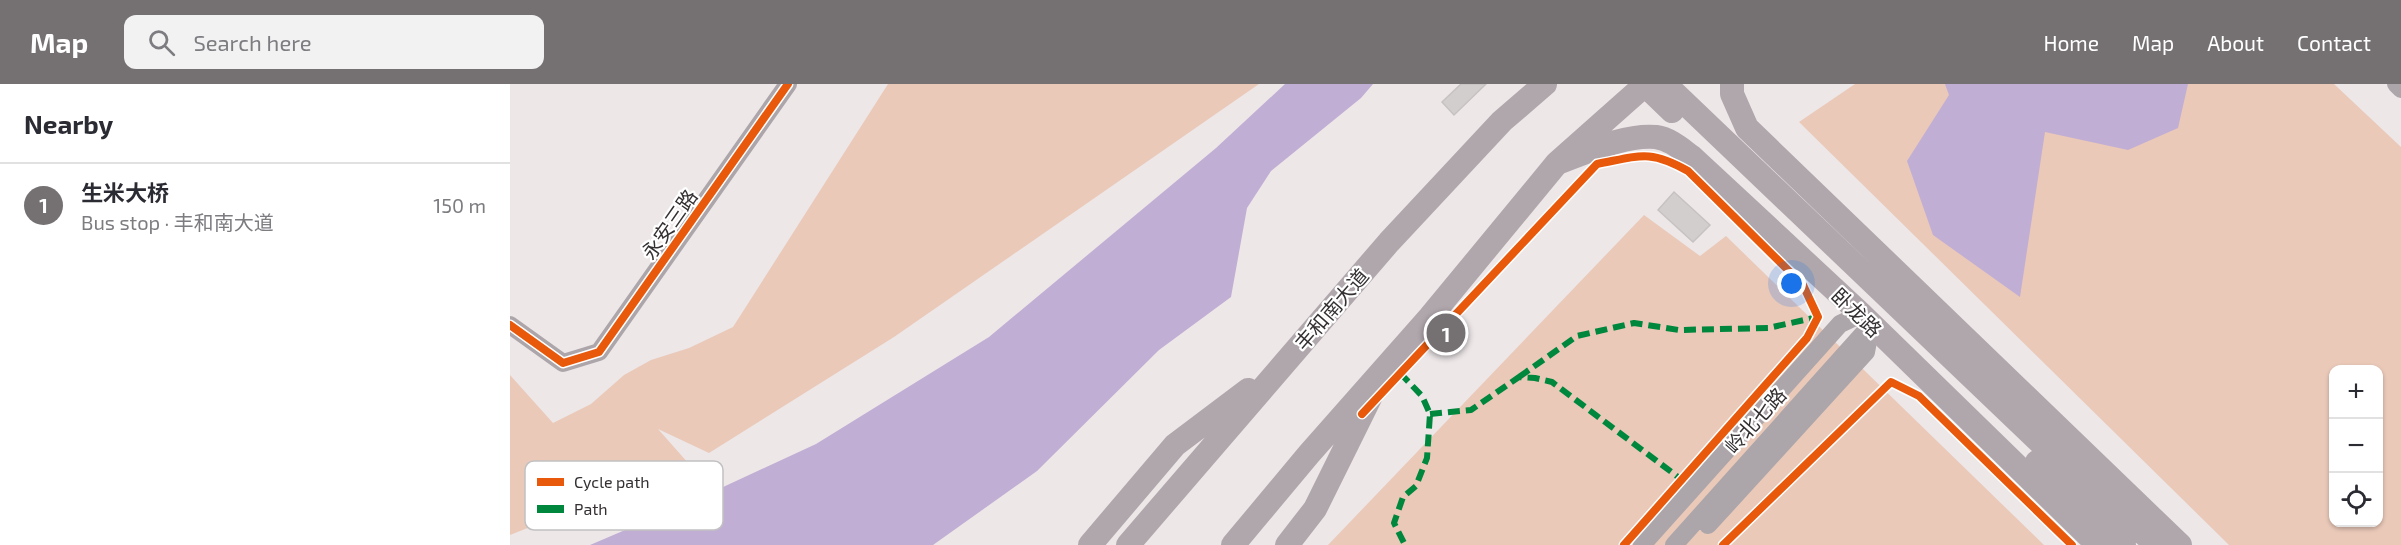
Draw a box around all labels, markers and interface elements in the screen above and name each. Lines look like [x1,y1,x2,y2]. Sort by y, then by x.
search box [124,15,544,69]
text: Map [30,25,88,59]
icon: search [145,26,178,59]
text: Search here [193,29,312,55]
text: Home [2043,30,2099,55]
text: Map [2132,30,2174,55]
text: About [2207,30,2264,55]
text: Contact [2297,30,2371,55]
text: Nearby [24,108,113,139]
text: 生米大桥 [81,179,169,205]
street label: 永安三路 [636,184,702,264]
text: 1 [39,193,48,217]
text: 150 m [433,193,486,217]
text: Bus stop · 丰和南大道 [81,210,274,234]
street label: 丰和南大道 [1289,263,1373,355]
your location [1777,269,1806,298]
street label: 卧龙路 [1827,283,1887,341]
pin: 1 [1426,310,1466,356]
map controls [2329,365,2383,527]
button: + [2329,365,2383,419]
street label: 岭北七路 [1719,382,1791,458]
button: − [2329,419,2383,473]
legend [525,461,723,530]
text: Cycle path [574,472,650,491]
button: locate [2329,473,2383,527]
text: Path [574,499,608,518]

